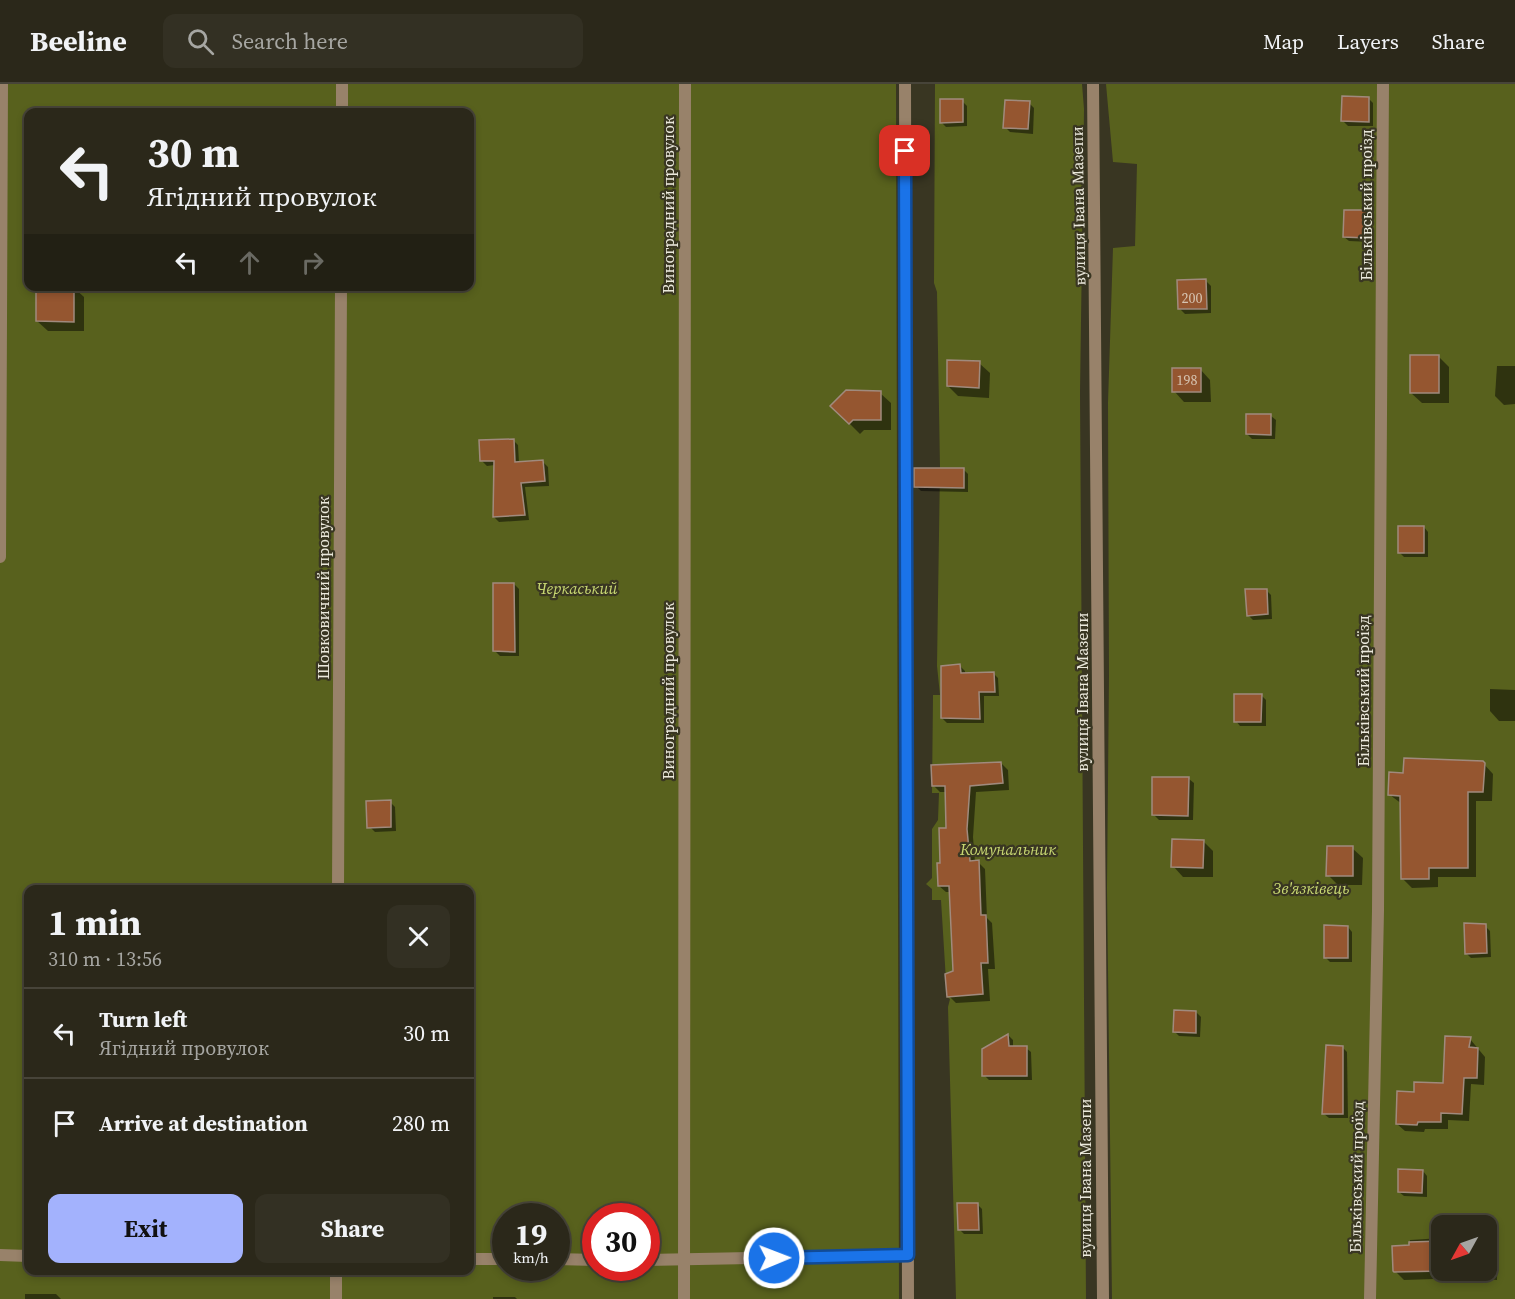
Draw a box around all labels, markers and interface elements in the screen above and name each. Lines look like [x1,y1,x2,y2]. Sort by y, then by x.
search box [163,14,583,68]
text: Beeline [30,22,127,60]
icon: search [184,25,217,58]
text: Search here [232,26,348,56]
text: Map [1263,27,1304,56]
text: Layers [1337,27,1399,56]
text: Share [1432,27,1485,56]
street label: Виноградний провулок [657,116,679,294]
text: 30 m [147,123,240,181]
pin [879,125,930,176]
street label: вулиця Івана Мазепи [1066,126,1090,286]
street label: Більківський проїзд [1355,129,1377,281]
icon: left [48,132,126,210]
icon: arrive [888,134,921,167]
text: Ягідний провулок [147,178,377,215]
icon: left [170,246,203,279]
icon: ahead [233,246,266,279]
icon: right [296,246,329,279]
house number: 200 [1182,288,1203,308]
house number: 198 [1177,370,1198,390]
street label: Шовковичний провулок [312,496,334,680]
park label: Черкаський [537,577,618,599]
street label: Виноградний провулок [657,602,679,780]
street label: вулиця Івана Мазепи [1071,612,1093,772]
street label: Більківський проїзд [1352,615,1374,767]
park label: Комунальник [959,838,1056,860]
park label: Зв'язківець [1273,877,1349,899]
text: 1 min [48,898,141,947]
button: close [387,905,450,968]
text: 310 m · 13:56 [48,945,162,973]
text: Turn left [99,1004,187,1034]
icon: left [48,1017,81,1050]
text: 30 m [403,1018,450,1048]
text: Ягідний провулок [99,1034,269,1062]
street label: вулиця Івана Мазепи [1074,1098,1096,1258]
street label: Більківський проїзд [1344,1101,1368,1253]
icon: arrive [48,1107,81,1140]
text: Arrive at destination [99,1108,308,1138]
text: 280 m [392,1108,450,1138]
button: Exit [48,1194,243,1263]
button: Share [255,1194,450,1263]
speed limit sign: 30 [582,1203,660,1281]
text: 19 [515,1214,547,1255]
north arrow [1431,1215,1497,1281]
map controls [1431,1215,1497,1281]
position arrow [742,1226,806,1290]
text: km/h [513,1247,549,1268]

